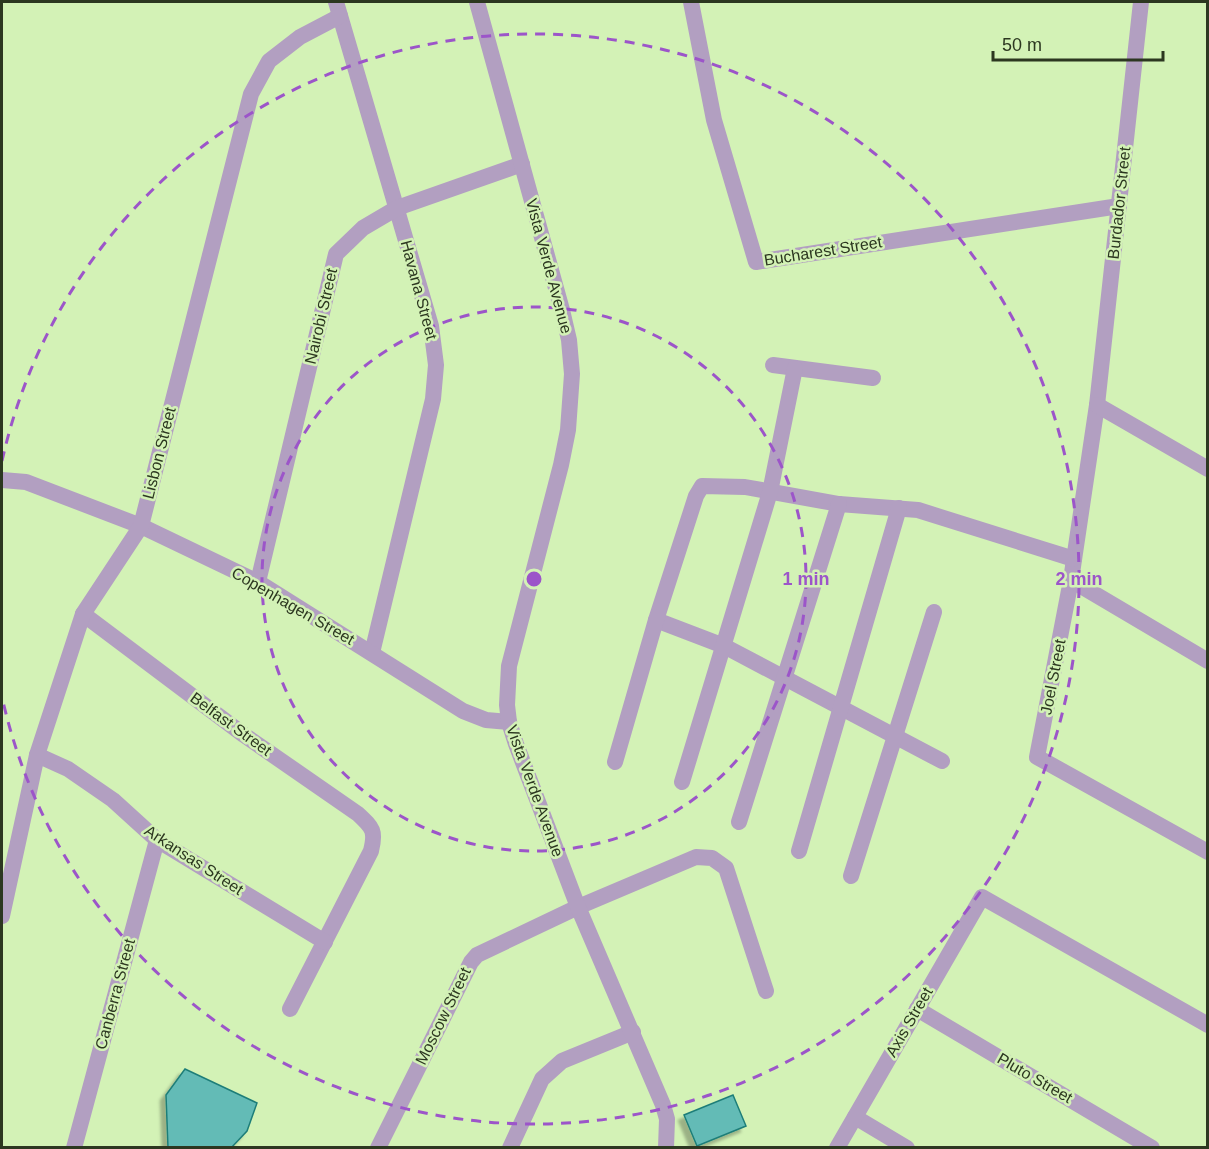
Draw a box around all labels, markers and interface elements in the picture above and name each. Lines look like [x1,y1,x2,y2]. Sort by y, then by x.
scale bar [993,24,1162,62]
text: 50 m [1002,35,1042,55]
street label: Burdador Street [1105,145,1133,260]
street label: Vista Verde Avenue [523,197,575,335]
street label: Bucharest Street [763,233,884,269]
street label: Havana Street [398,238,441,342]
street label: Nairobi Street [302,266,340,366]
street label: Lisbon Street [139,405,179,501]
street label: Copenhagen Street [229,564,358,648]
centre of rings [524,569,544,589]
text: 1 min [782,569,830,589]
text: 2 min [1055,569,1103,589]
street label: Joel Street [1037,637,1069,716]
street label: Belfast Street [187,689,275,759]
street label: Vista Verde Avenue [503,723,567,859]
street label: Arkansas Street [142,822,247,898]
street label: Canberra Street [92,936,138,1051]
street label: Moscow Street [412,964,474,1067]
street label: Axis Street [882,984,936,1060]
street label: Pluto Street [995,1050,1076,1107]

